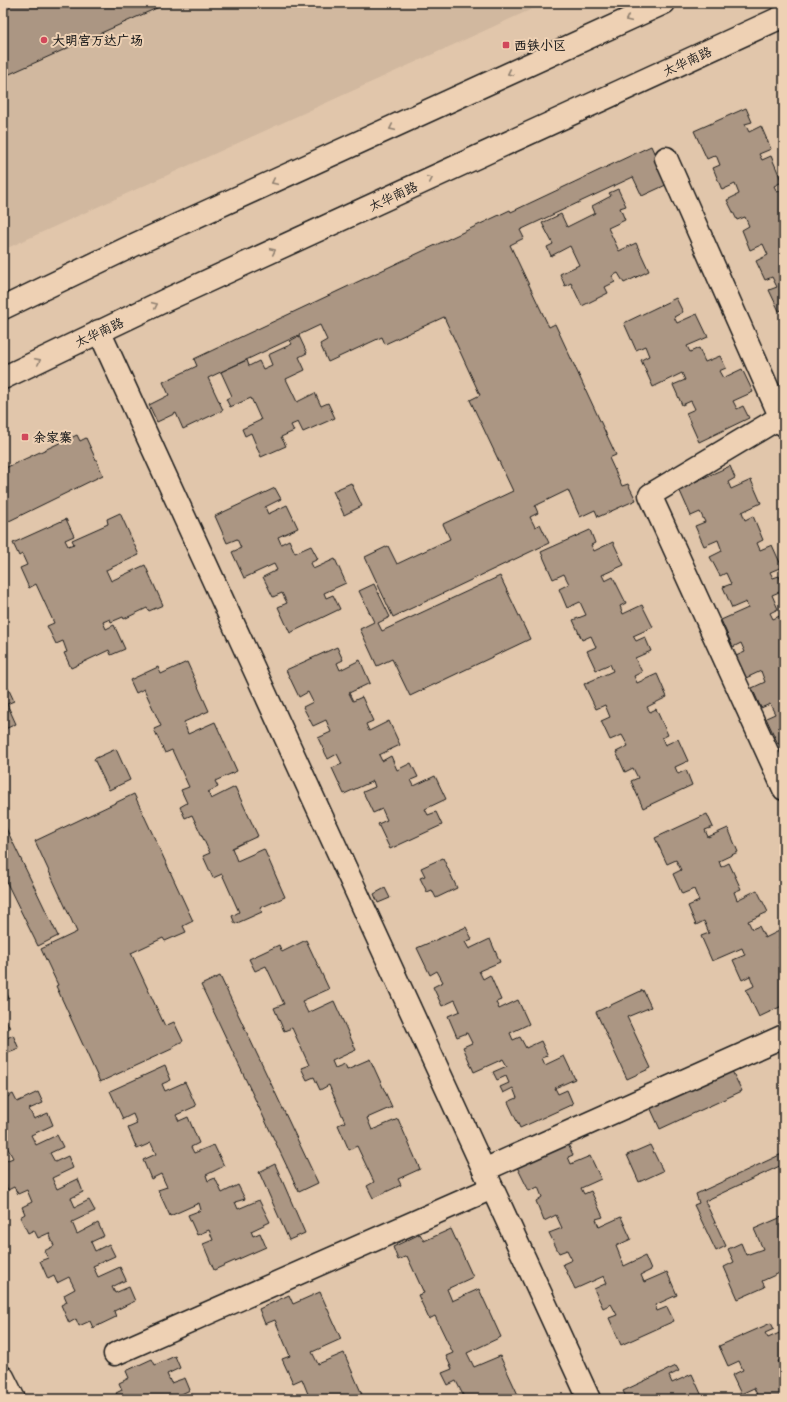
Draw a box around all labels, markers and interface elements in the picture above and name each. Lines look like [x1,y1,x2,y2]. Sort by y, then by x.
one-way arrow [625,14,633,22]
place label: 大明宫万达广场 [52,33,143,52]
marker: 大明宫万达广场 [39,35,49,45]
place label: 西铁小区 [514,38,566,57]
marker: 西铁小区 [501,40,511,50]
street label: 太华南路 [660,44,716,83]
one-way arrow [507,69,514,77]
one-way arrow [389,123,396,131]
one-way arrow [425,176,433,184]
one-way arrow [271,177,278,185]
street label: 太华南路 [366,179,422,218]
one-way arrow [269,248,277,256]
one-way arrow [151,302,159,310]
street label: 太华南路 [72,315,128,354]
one-way arrow [34,358,41,366]
place label: 余家寨 [33,430,72,449]
marker: 余家寨 [20,432,30,442]

